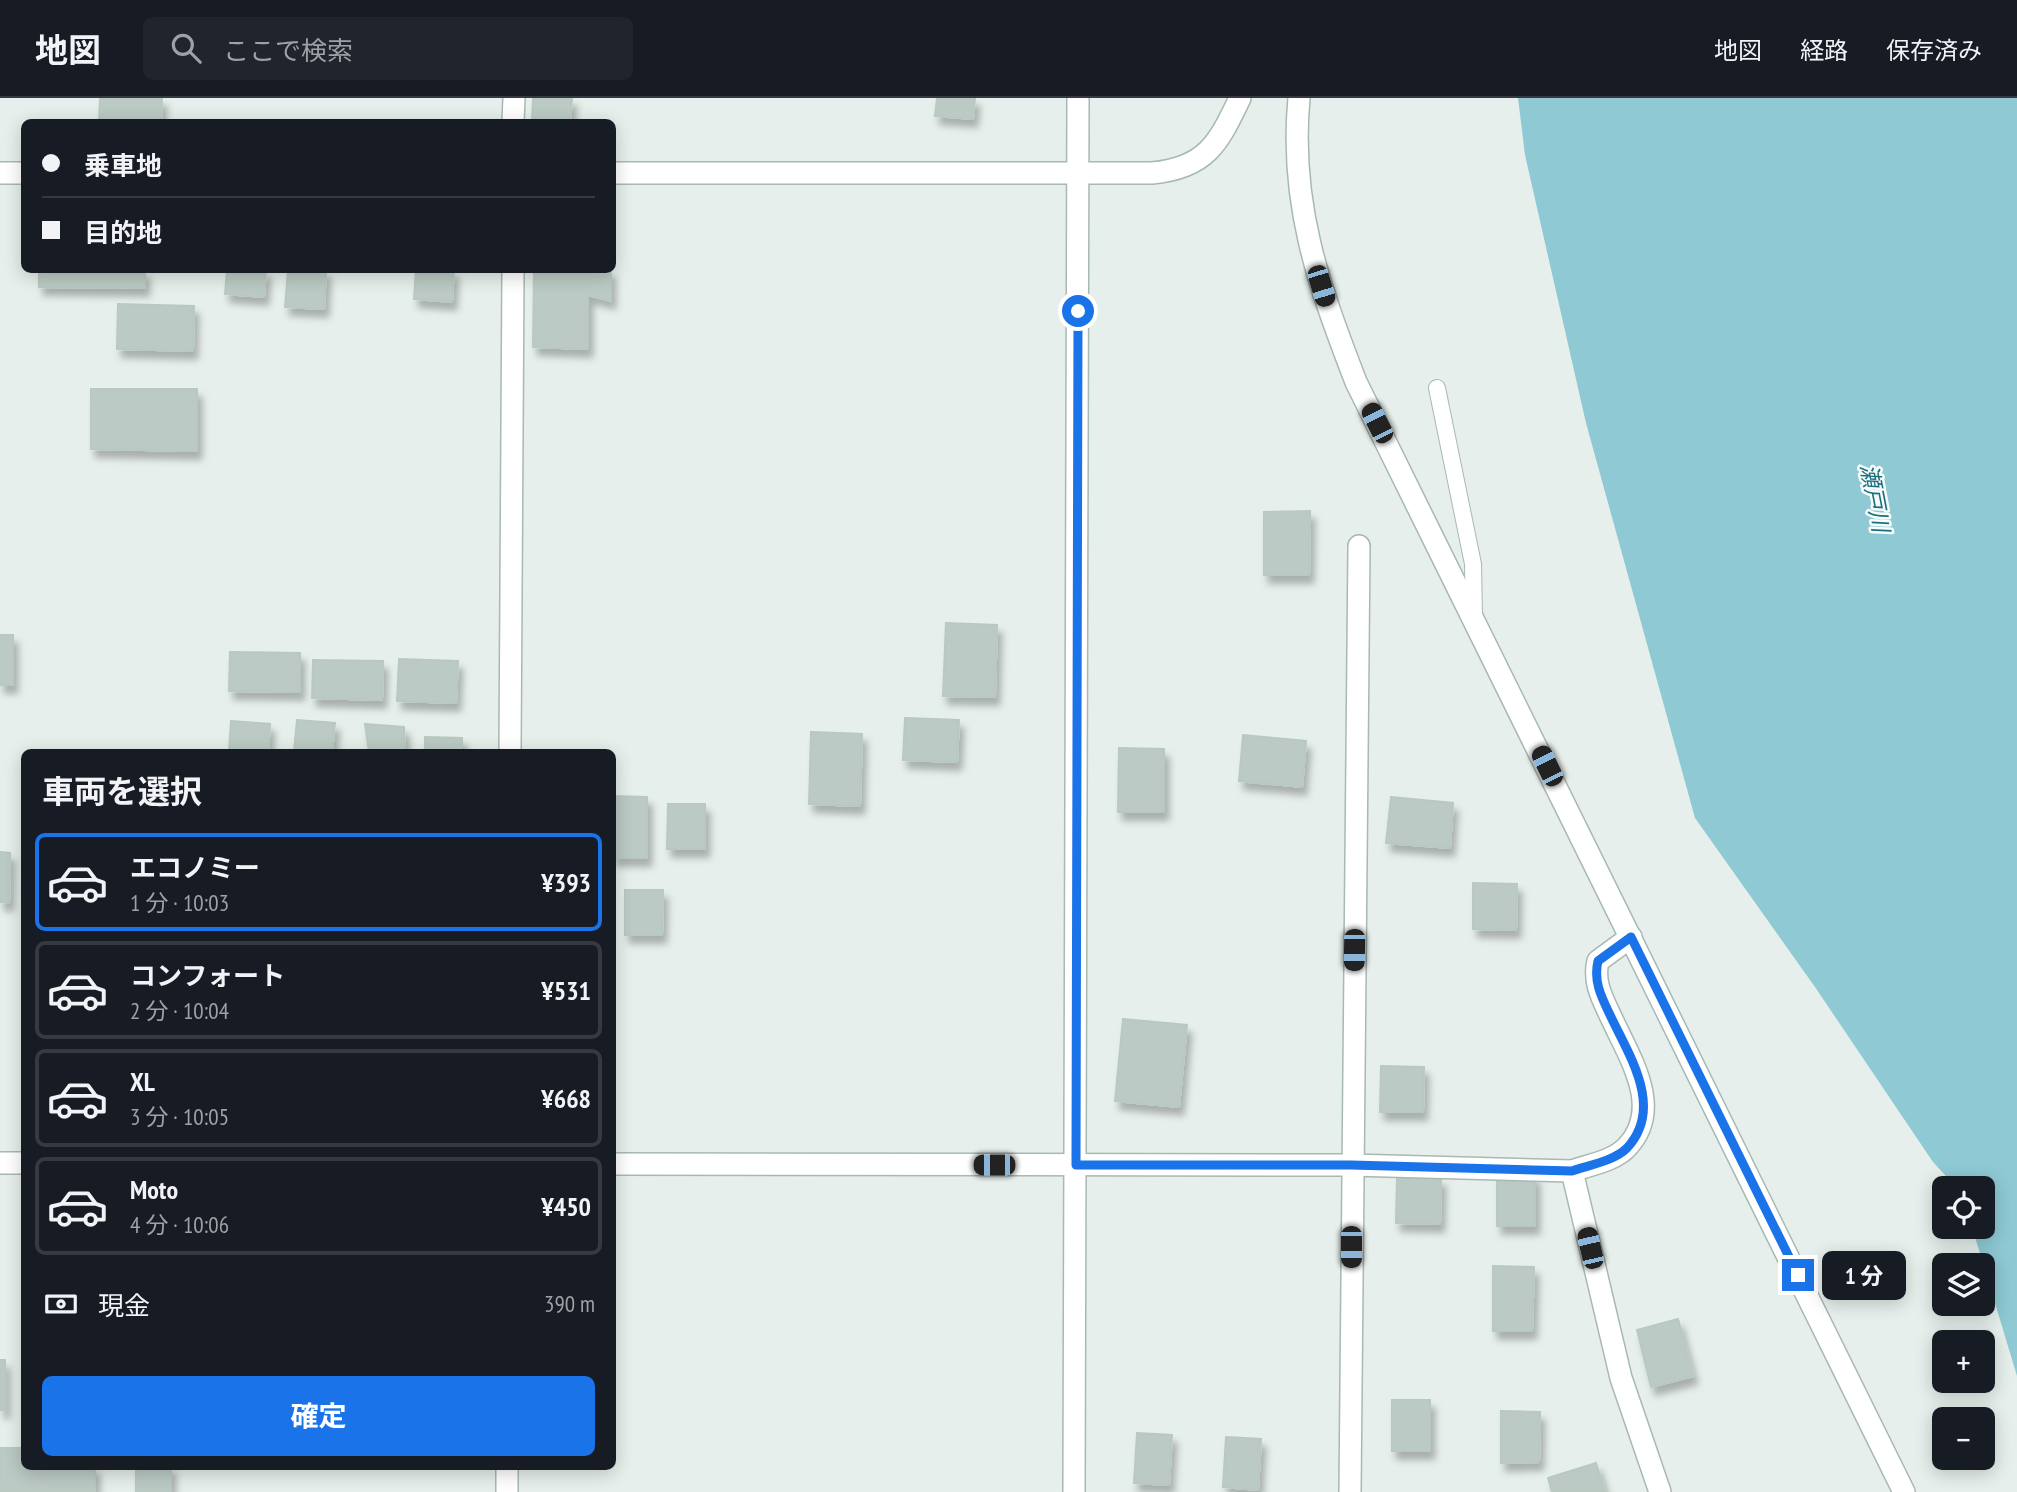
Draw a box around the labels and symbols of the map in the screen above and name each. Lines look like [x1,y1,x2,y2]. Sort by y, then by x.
car [1305,263,1338,309]
route start [1062,295,1094,327]
car [1359,400,1396,446]
water label: 瀬戸川 [1855,461,1897,537]
car [1529,743,1566,789]
car [1344,929,1365,971]
car [974,1155,1016,1176]
car [1576,1225,1605,1271]
car [1341,1226,1362,1268]
callout: 1 分 [1822,1250,1906,1300]
route end [1782,1259,1814,1291]

